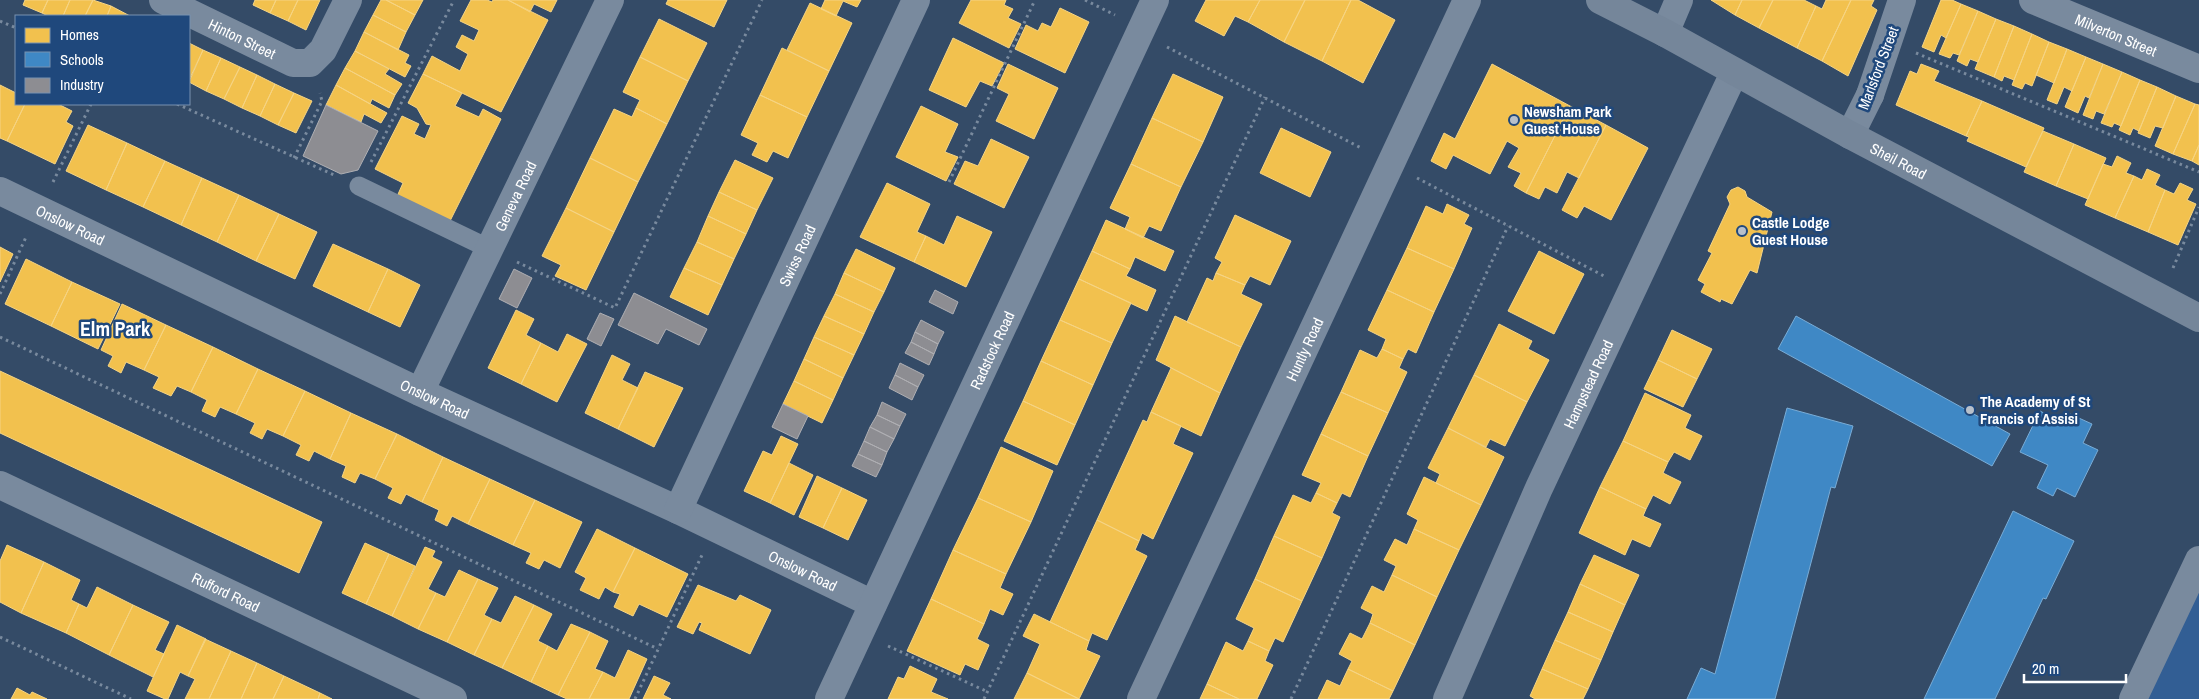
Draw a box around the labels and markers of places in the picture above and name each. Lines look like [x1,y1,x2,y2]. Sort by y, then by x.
place label: Newsham Park Guest House [1524,101,1612,139]
marker: Newsham Park Guest House [1508,114,1520,126]
place label: Castle Lodge Guest House [1752,212,1829,250]
marker: Castle Lodge Guest House [1736,225,1748,237]
place label: The Academy of St Francis of Assisi [1980,391,2090,429]
marker: The Academy of St Francis of Assisi [1964,404,1976,416]

